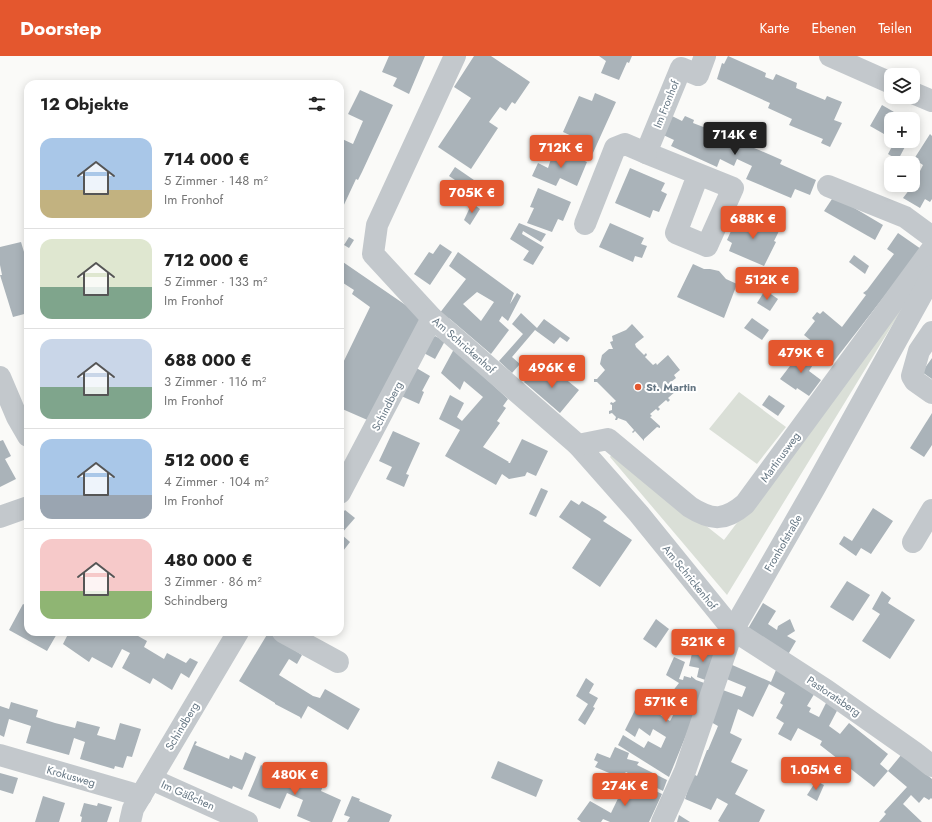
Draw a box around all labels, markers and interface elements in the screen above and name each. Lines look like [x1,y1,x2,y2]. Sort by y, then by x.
text: Doorstep [20,15,101,42]
text: Karte [759,18,789,38]
text: Ebenen [811,18,856,38]
text: Teilen [878,18,912,38]
map controls [884,68,920,192]
button: layers [884,68,920,104]
street label: Im Fronhof [649,77,683,130]
text: 12 Objekte [40,92,129,116]
icon: filters [306,93,328,115]
button: + [884,112,920,148]
pin: 714K € [702,122,768,156]
text: 714K € [712,125,758,144]
pin: 712K € [528,135,594,169]
text: 712K € [539,138,583,157]
text: 714 000 € [164,147,250,171]
icon: home [72,154,120,202]
button: − [884,156,920,192]
text: 5 Zimmer · 148 m² [164,171,268,190]
pin: 705K € [439,180,505,214]
text: 705K € [449,183,495,202]
text: Im Fronhof [164,190,223,209]
pin: 688K € [720,206,786,240]
text: 688K € [730,209,776,228]
text: 712 000 € [164,248,249,272]
icon: home [72,255,120,303]
pin: 512K € [734,267,800,301]
text: 512K € [744,270,790,289]
text: 5 Zimmer · 133 m² [164,272,267,291]
text: Im Fronhof [164,291,223,310]
street label: Am Schrickenhof [429,313,500,378]
pin: 479K € [768,340,834,374]
text: 479K € [777,343,825,362]
text: 688 000 € [164,348,252,372]
icon: home [72,355,120,403]
pin: 496K € [519,355,585,389]
text: 496K € [528,358,576,377]
text: 3 Zimmer · 116 m² [164,372,266,391]
street label: Schindberg [368,378,406,434]
place label: St. Martin [646,379,696,395]
marker: St. Martin [633,382,643,392]
text: Im Fronhof [164,391,223,410]
street label: Martinusweg [756,429,804,485]
text: 512 000 € [164,448,250,472]
icon: home [72,455,120,503]
text: 4 Zimmer · 104 m² [164,472,269,491]
text: Im Fronhof [164,491,223,510]
street label: Fronhofstraße [760,511,806,575]
street label: Am Schrickenhof [659,541,722,613]
text: 480 000 € [164,548,253,572]
icon: home [72,555,120,603]
text: 3 Zimmer · 86 m² [164,572,262,591]
text: Schindberg [164,591,228,610]
pin: 521K € [670,629,736,663]
text: 521K € [680,632,726,651]
street label: Pastoratsberg [804,672,864,720]
pin: 571K € [633,689,699,723]
text: 571K € [644,692,688,711]
street label: Schindberg [161,699,203,753]
pin: 1.05M € [779,757,853,791]
text: 1.05M € [790,760,842,779]
street label: Krokusweg [45,761,97,791]
pin: 480K € [262,762,328,796]
text: 480K € [271,765,319,784]
pin: 274K € [592,773,658,807]
street label: Im Gäßchen [159,776,217,814]
text: 274K € [602,776,648,795]

